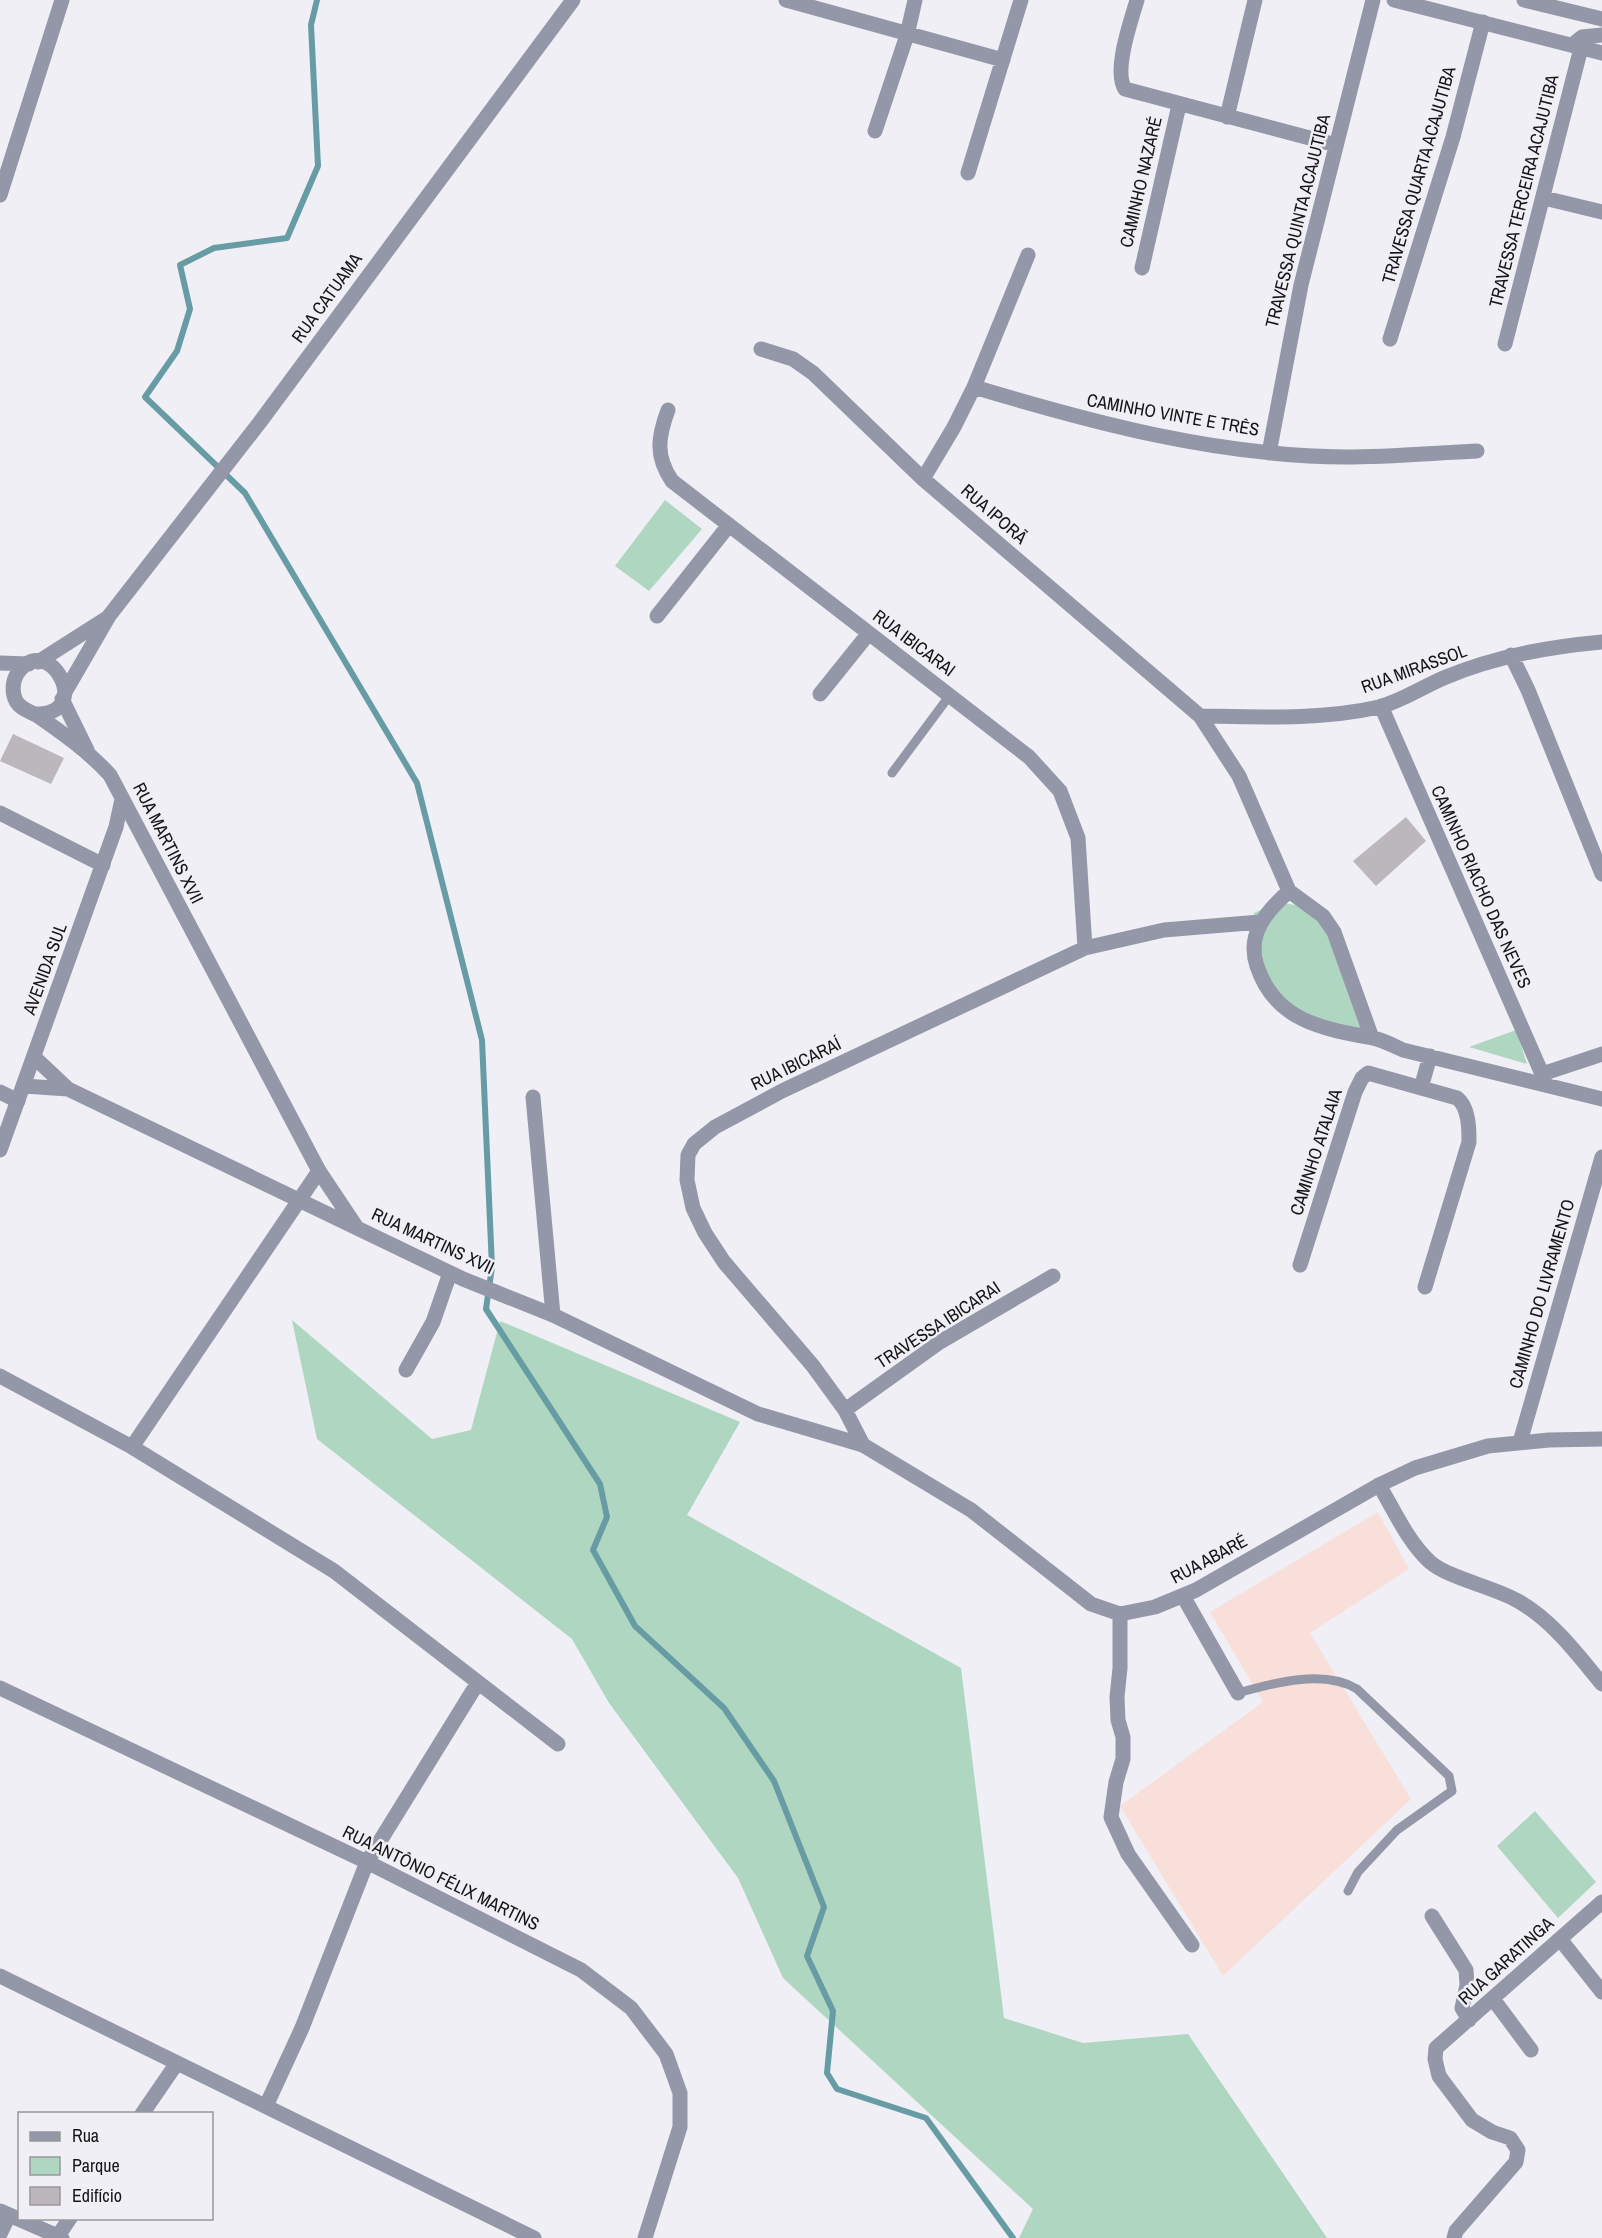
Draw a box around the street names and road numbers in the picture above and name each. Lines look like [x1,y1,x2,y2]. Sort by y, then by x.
street label: TRAVESSA QUARTA ACAJUTIBA [1376,63,1462,286]
street label: TRAVESSA TERCEIRA ACAJUTIBA [1482,72,1565,310]
street label: TRAVESSA QUINTA ACAJUTIBA [1259,111,1336,330]
street label: CAMINHO NAZARÉ [1113,114,1168,250]
street label: RUA CATUAMA [285,248,368,348]
street label: CAMINHO VINTE E TRÊS [1085,387,1261,442]
street label: RUA IPORÃ [956,478,1033,550]
street label: RUA IBICARAI [868,603,961,682]
street label: RUA MIRASSOL [1358,638,1470,699]
street label: RUA MARTINS XVII [127,778,210,908]
street label: CAMINHO RIACHO DAS NEVES [1425,781,1538,992]
street label: AVENIDA SUL [16,920,73,1019]
street label: RUA IBICARAÍ [746,1031,846,1096]
street label: CAMINHO ATALAIA [1283,1085,1348,1218]
street label: CAMINHO DO LIVRAMENTO [1503,1196,1581,1391]
street label: RUA MARTINS XVII [368,1201,499,1280]
street label: TRAVESSA IBICARAI [870,1275,1005,1374]
street label: RUA ABARÉ [1166,1528,1252,1589]
street label: RUA ANTÔNIO FÉLIX MARTINS [339,1819,544,1936]
street label: RUA GARATINGA [1453,1911,1559,2010]

